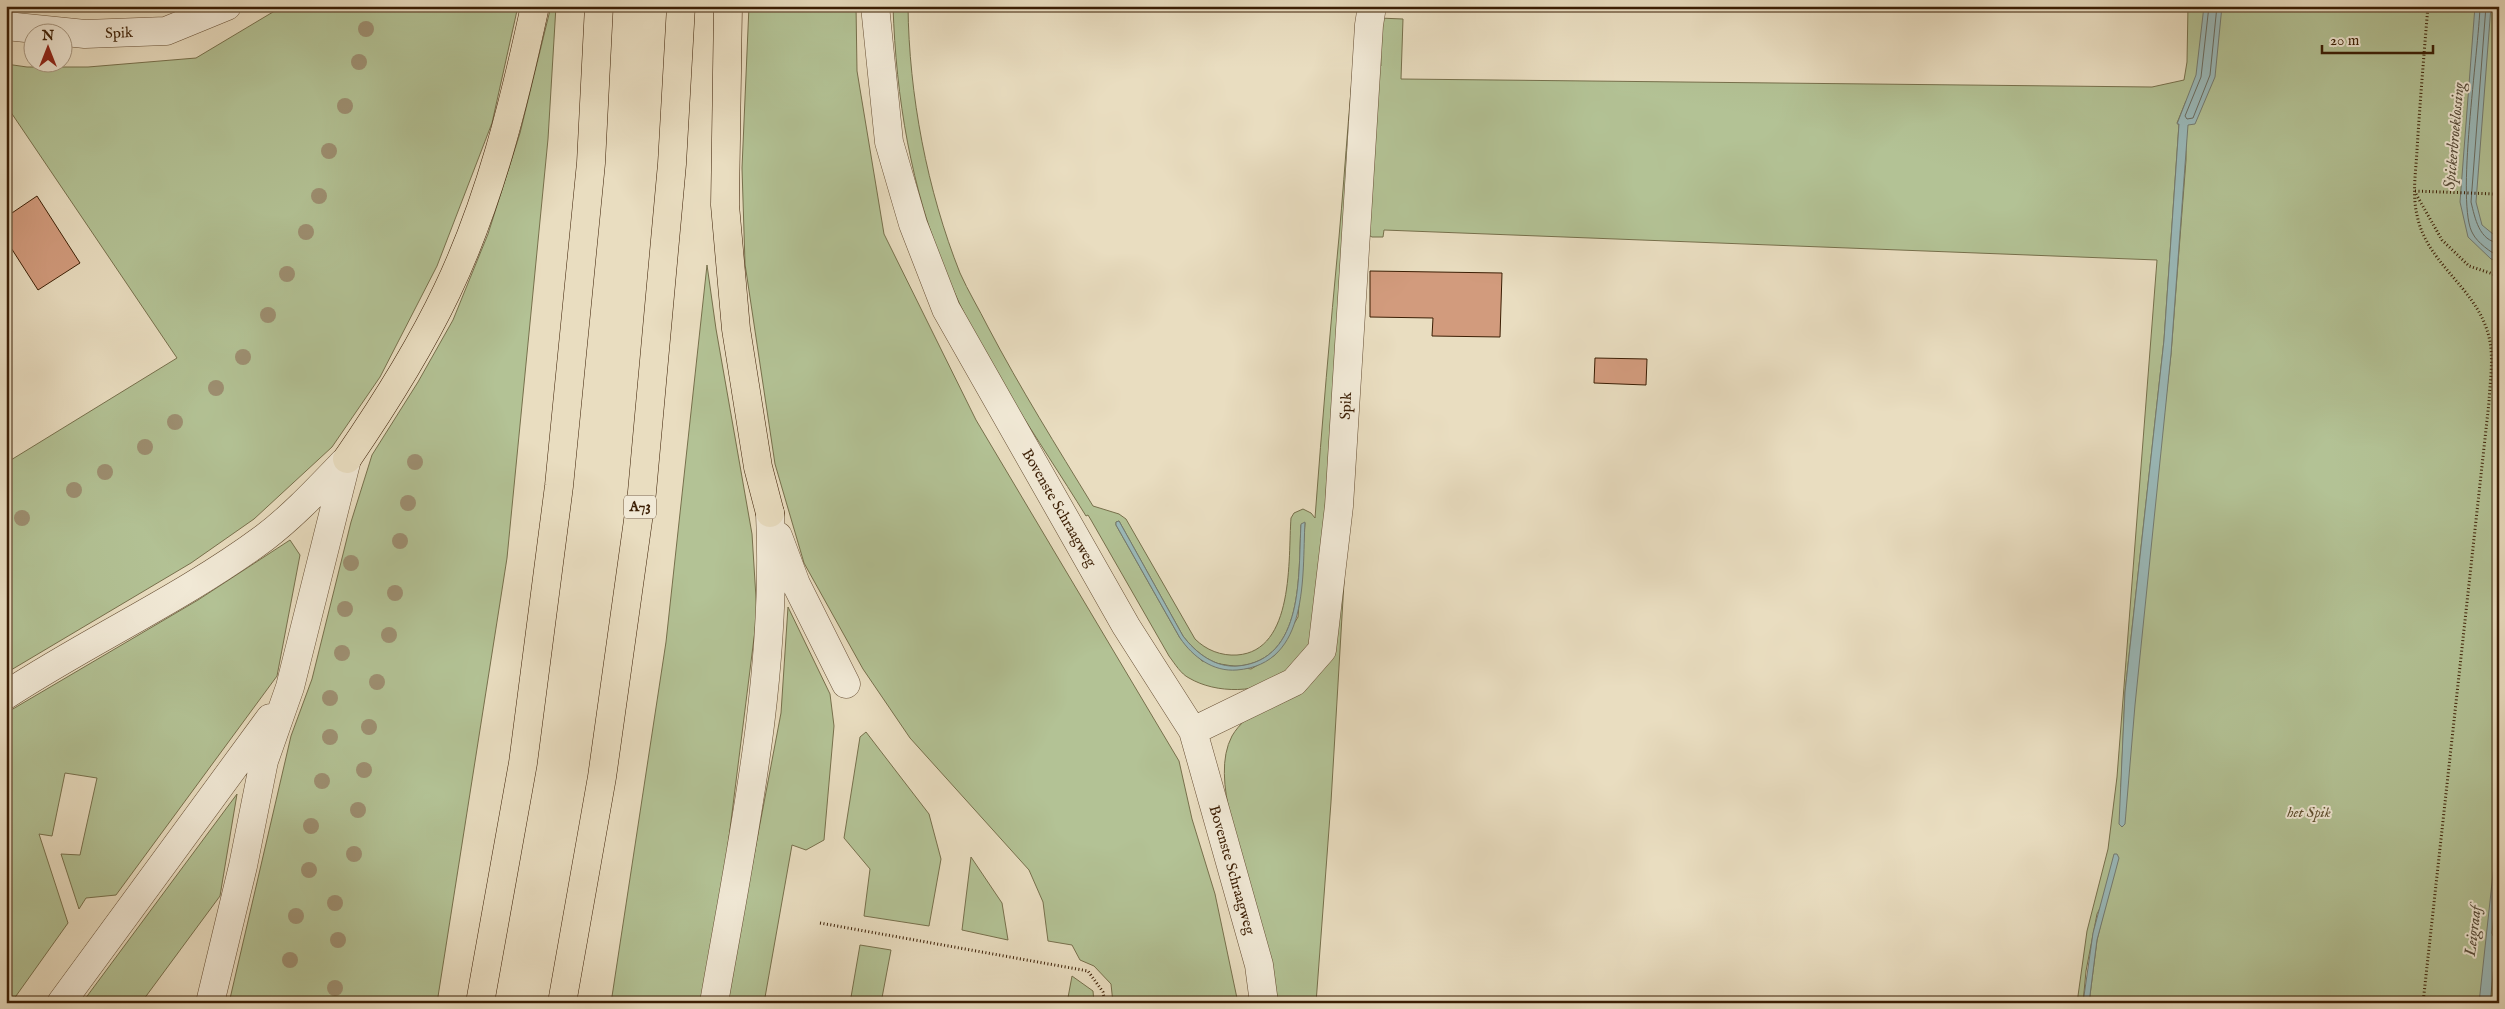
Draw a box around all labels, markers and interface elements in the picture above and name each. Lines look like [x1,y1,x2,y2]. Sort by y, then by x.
north arrow [22,22,72,72]
scale bar [2322,22,2434,54]
street label: Spik [105,23,134,43]
text: N [41,27,54,45]
text: 20 m [2330,31,2360,50]
water label: Spickerbroeklossing [2440,81,2470,190]
street label: Spik [1336,391,1356,420]
street label: Bovenste Schraagweg [1017,445,1101,571]
road number: A73 [624,496,656,518]
street label: Bovenste Schraagweg [1204,803,1260,938]
park label: het Spik [2287,803,2331,822]
water label: Leigraaf [2461,900,2488,958]

